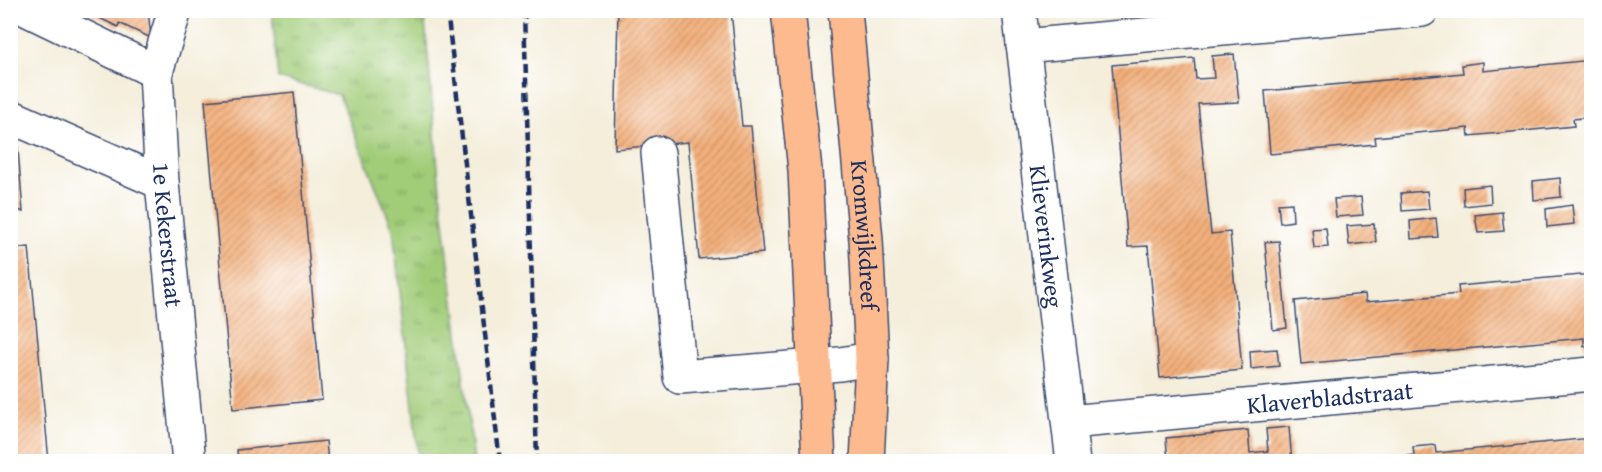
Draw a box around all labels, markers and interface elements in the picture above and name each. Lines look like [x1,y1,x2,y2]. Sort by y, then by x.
street label: Kromwijkdreef [842,158,888,313]
street label: 1e Kekerstraat [144,161,192,309]
street label: Klieverinkweg [1021,163,1072,310]
street label: Klaverbladstraat [1245,372,1415,423]

